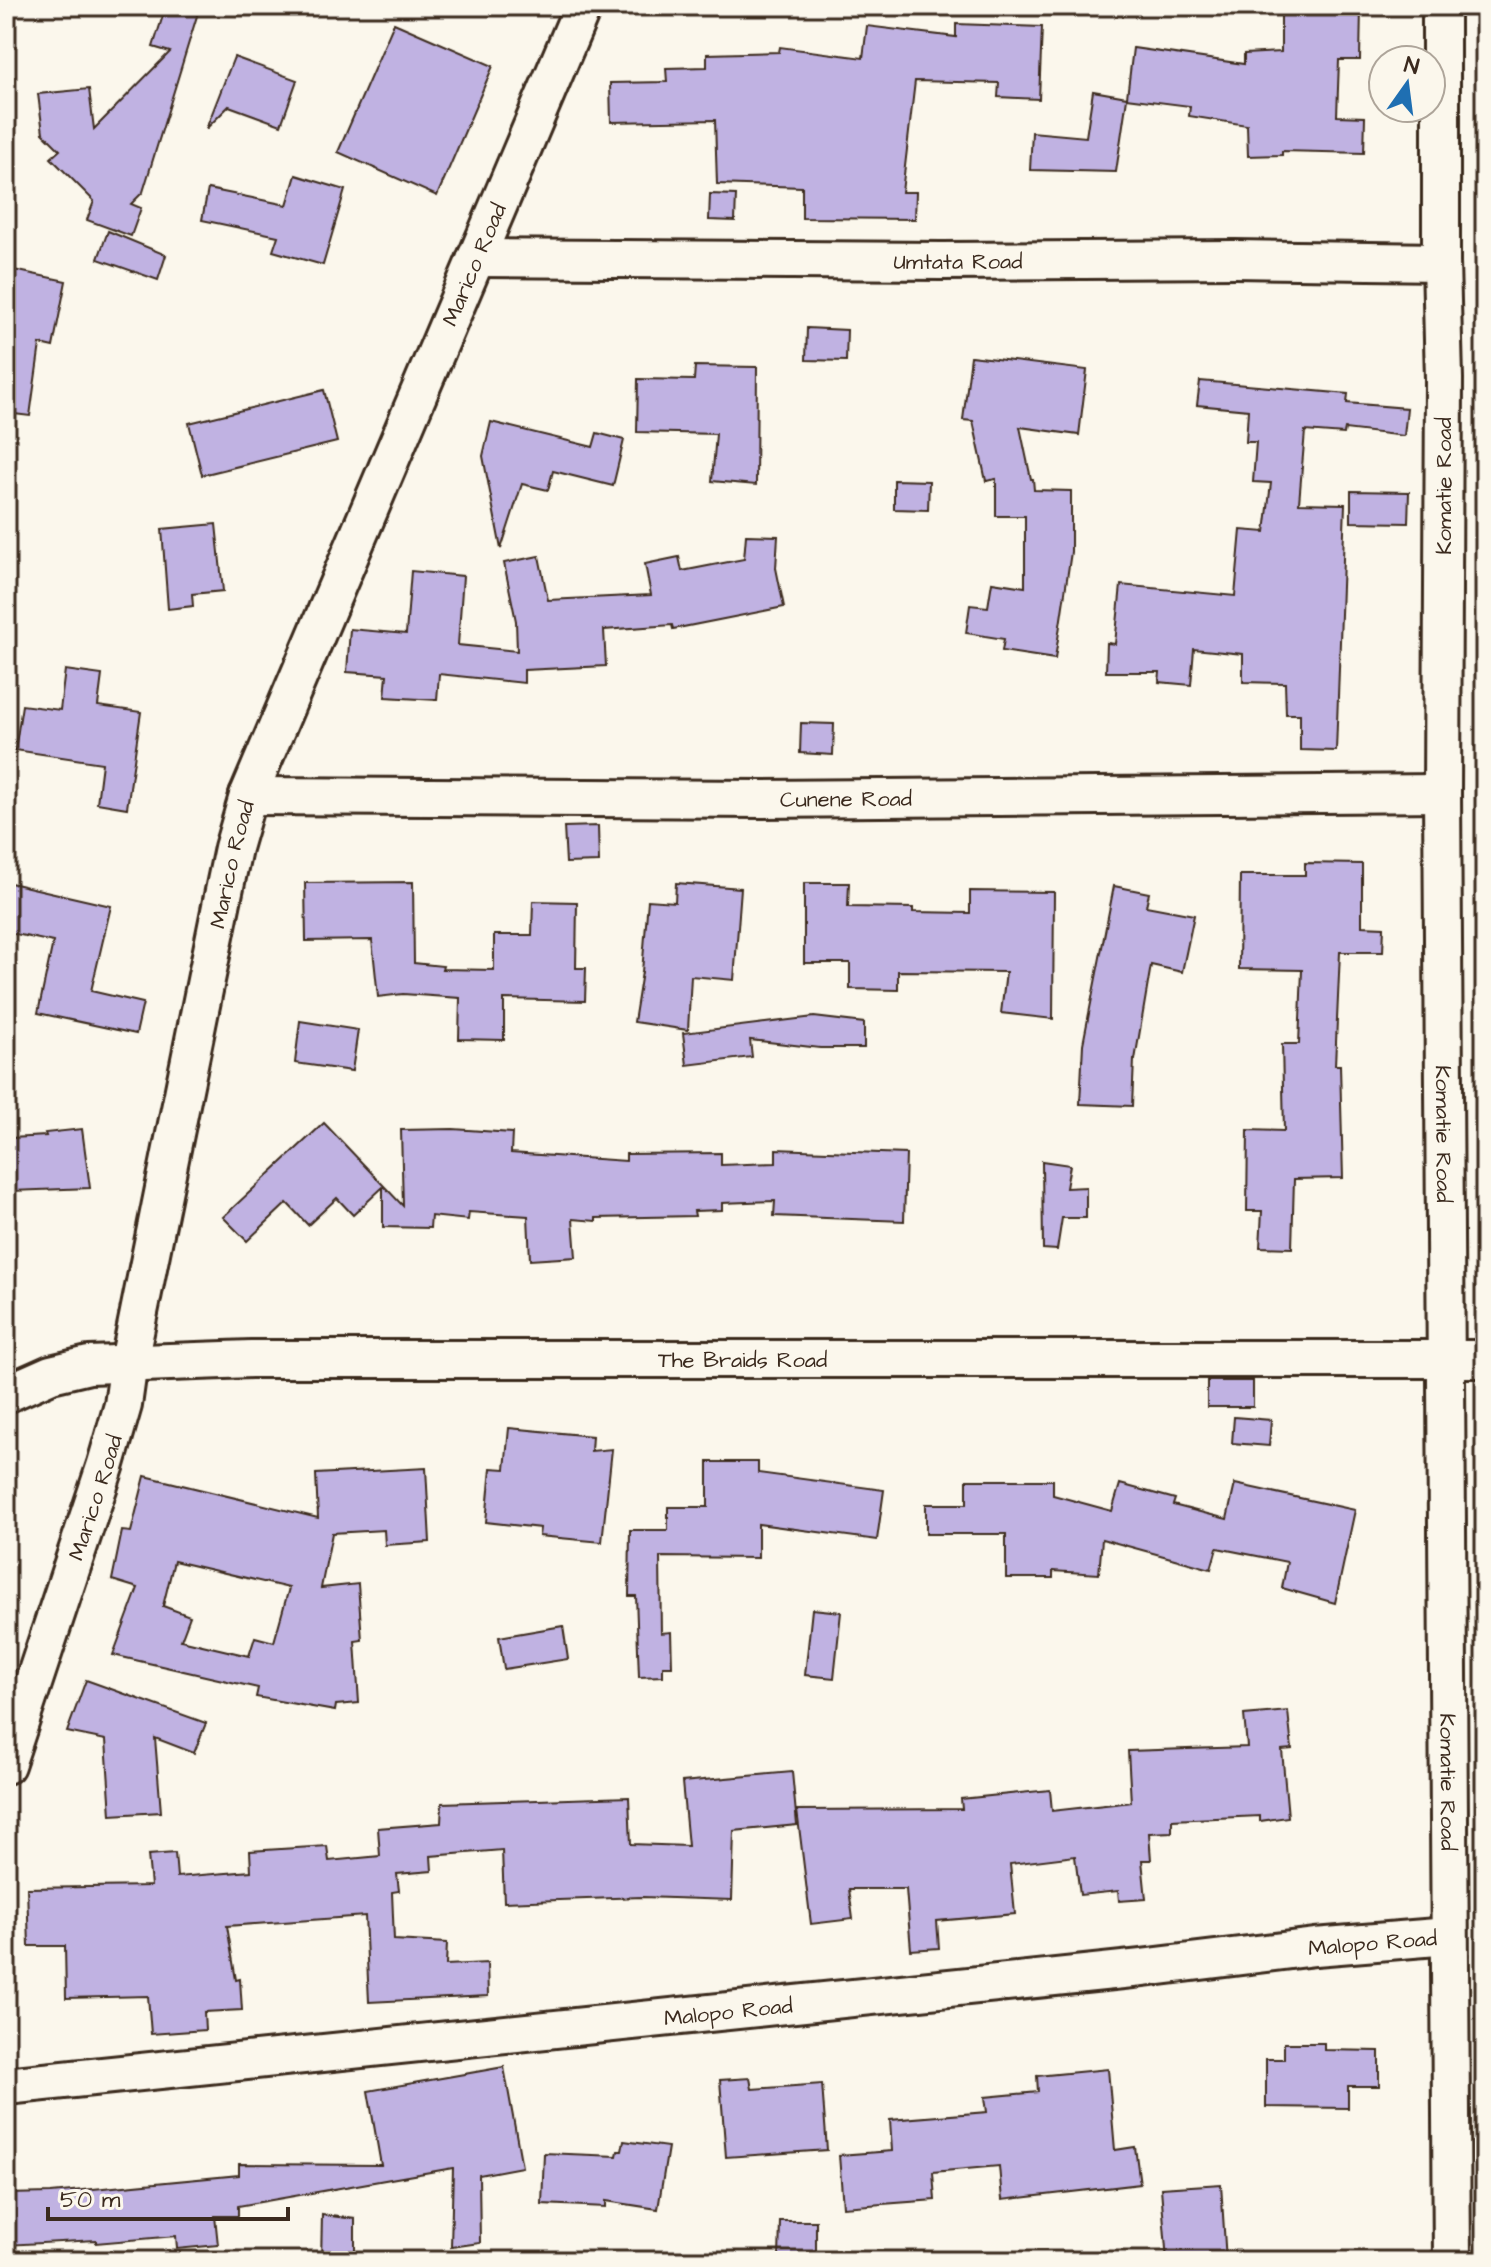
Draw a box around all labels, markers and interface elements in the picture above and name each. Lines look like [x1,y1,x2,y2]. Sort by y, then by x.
north arrow [1367,44,1447,124]
text: N [1401,49,1422,83]
street label: Marico Road [435,199,515,331]
street label: Umtata Road [893,246,1023,278]
street label: Komatie Road [1429,417,1460,555]
street label: Cunene Road [780,784,912,816]
street label: Marico Road [203,797,263,931]
street label: Komatie Road [1427,1065,1459,1203]
street label: The Braids Road [658,1345,827,1376]
street label: Marico Road [61,1431,131,1565]
street label: Komatie Road [1431,1713,1463,1851]
street label: Malopo Road [1307,1923,1438,1965]
street label: Malopo Road [662,1990,794,2035]
scale bar [48,2171,288,2221]
text: 50 m [60,2183,121,2217]

